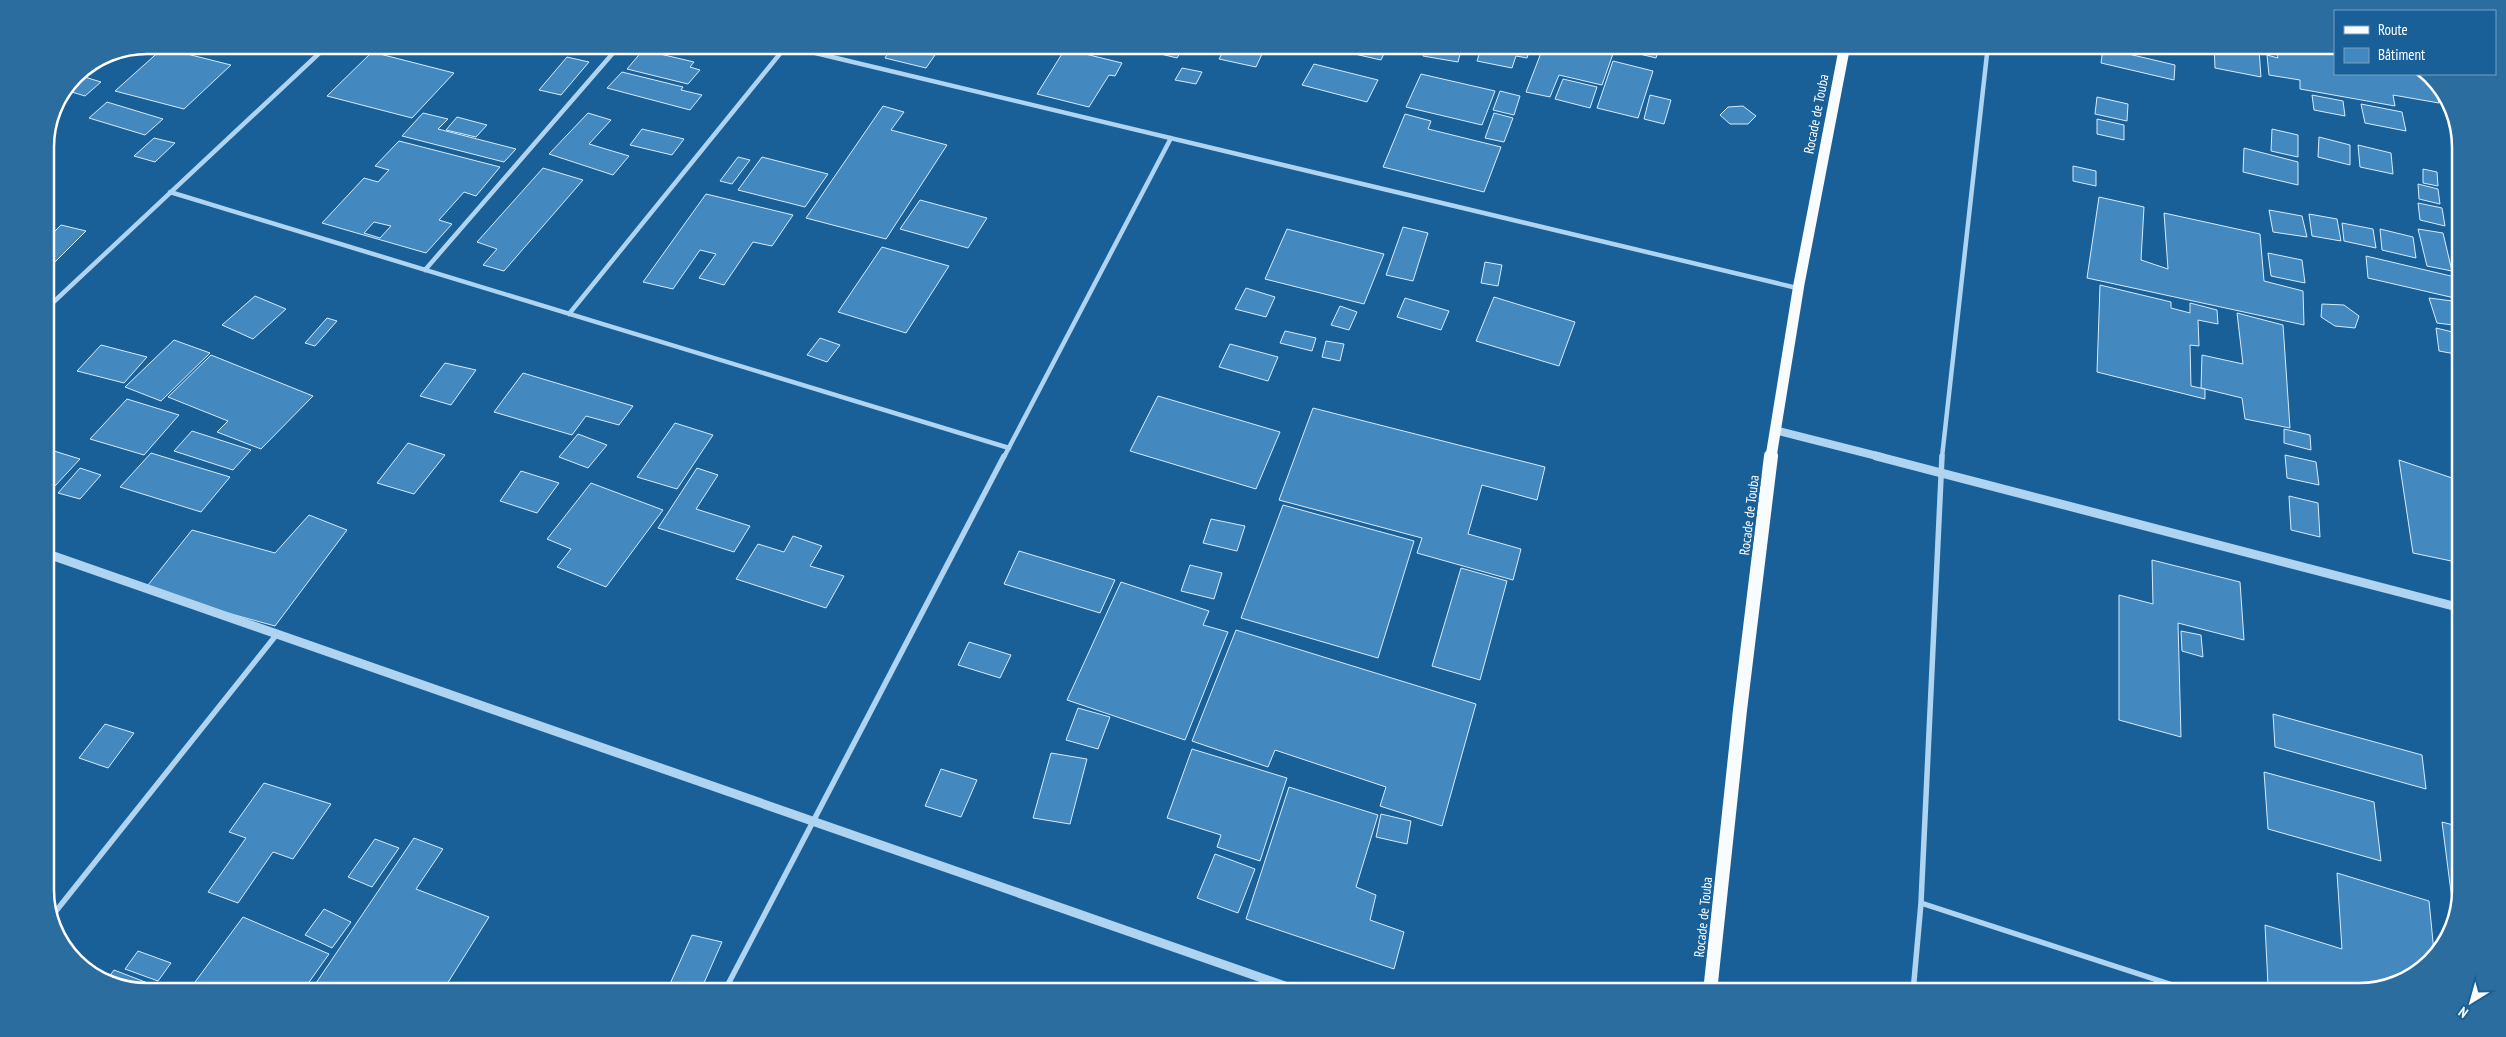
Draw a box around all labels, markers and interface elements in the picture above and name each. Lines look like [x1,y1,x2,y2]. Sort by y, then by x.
legend [2334,10,2496,75]
text: Route [2378,20,2408,39]
text: Bâtiment [2378,45,2425,64]
street label: Rocade de Touba [1799,73,1833,155]
street label: Rocade de Touba [1735,474,1763,556]
street label: Rocade de Touba [1690,876,1716,958]
north arrow [2446,977,2496,1027]
text: N [2455,1003,2472,1022]

